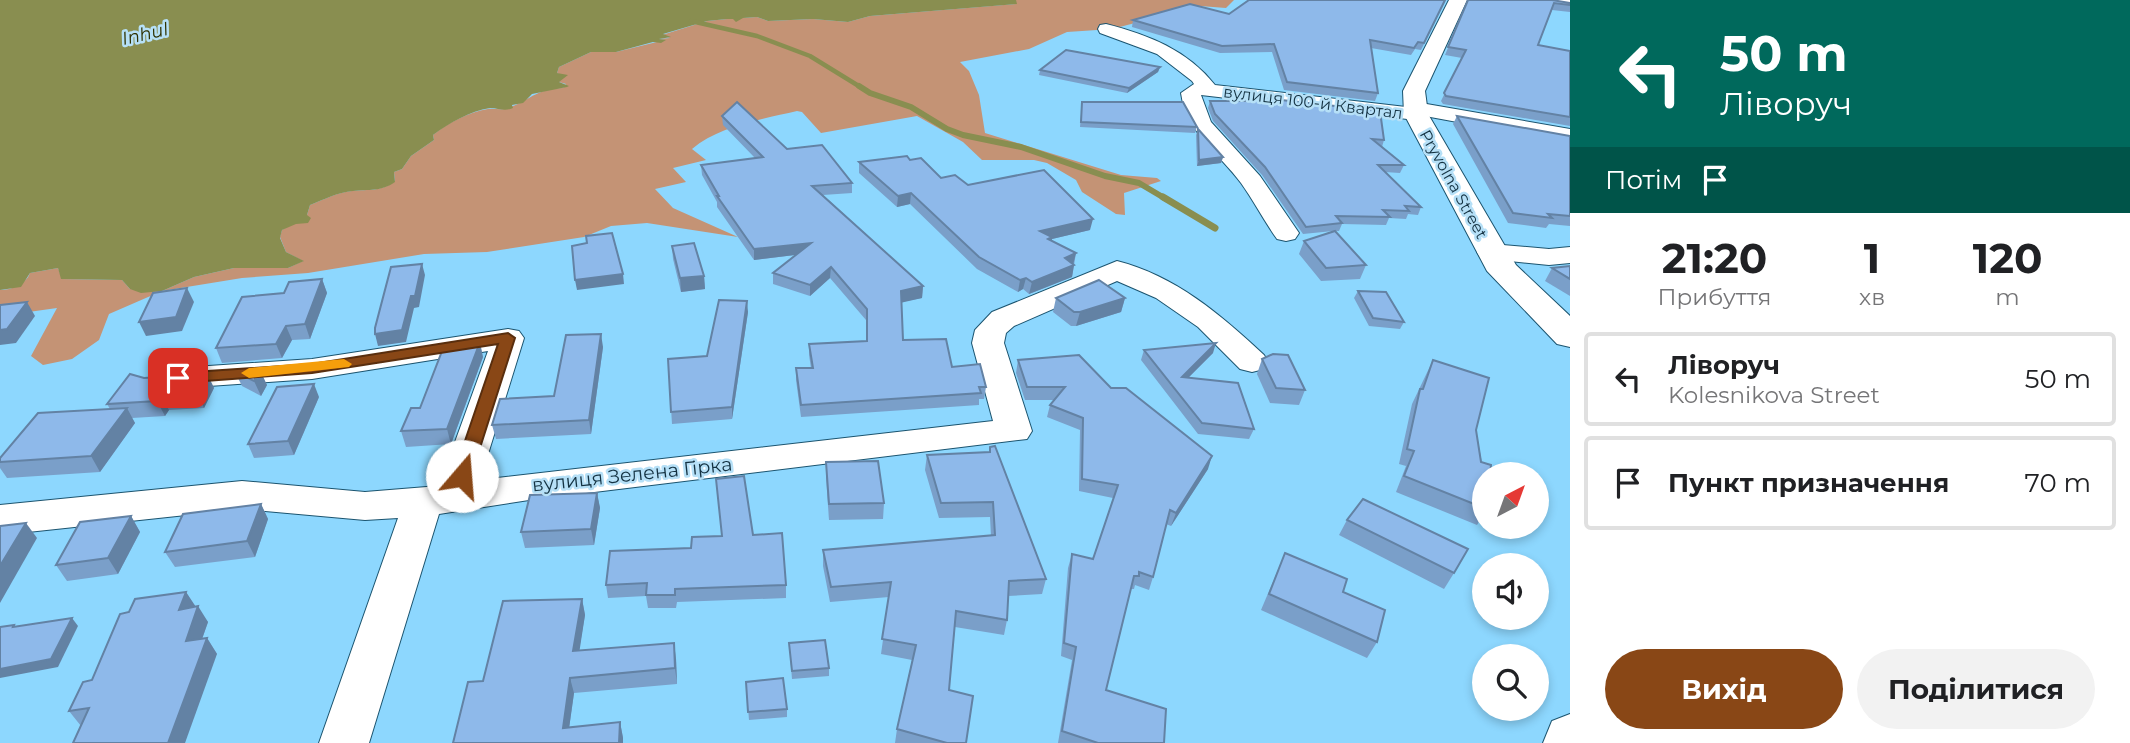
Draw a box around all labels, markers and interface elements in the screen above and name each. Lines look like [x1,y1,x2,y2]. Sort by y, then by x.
water label: Inhul [120,18,170,50]
text: 50 m [1720,24,1848,83]
icon: left [1605,28,1696,119]
street label: вулиця 100-й Квартал [1222,82,1404,123]
text: Ліворуч [1720,84,1852,123]
street label: Pryvolna Street [1416,126,1492,242]
icon: arrive [1696,161,1734,199]
text: Потім [1605,164,1682,196]
text: 21:20 [1662,232,1767,284]
text: 1 [1864,232,1880,284]
text: 120 [1973,232,2042,284]
text: Прибуття [1658,283,1772,311]
text: хв [1859,283,1885,311]
text: m [1995,283,2020,311]
pin [148,348,208,408]
text: Ліворуч [1668,349,1780,381]
icon: arrive [159,359,197,397]
icon: left [1609,360,1647,398]
text: 50 m [2025,363,2091,395]
text: Kolesnikova Street [1668,381,1880,409]
position arrow [425,439,499,513]
street label: вулиця Зелена Гірка [531,453,733,496]
north arrow [1472,462,1549,539]
map controls [1472,462,1549,721]
icon: arrive [1609,464,1647,502]
text: Пункт призначення [1668,467,1949,499]
text: 70 m [2025,467,2091,499]
button: sound [1472,553,1549,630]
button: search [1472,644,1549,721]
button: Вихід [1605,649,1843,729]
button: Поділитися [1857,649,2095,729]

